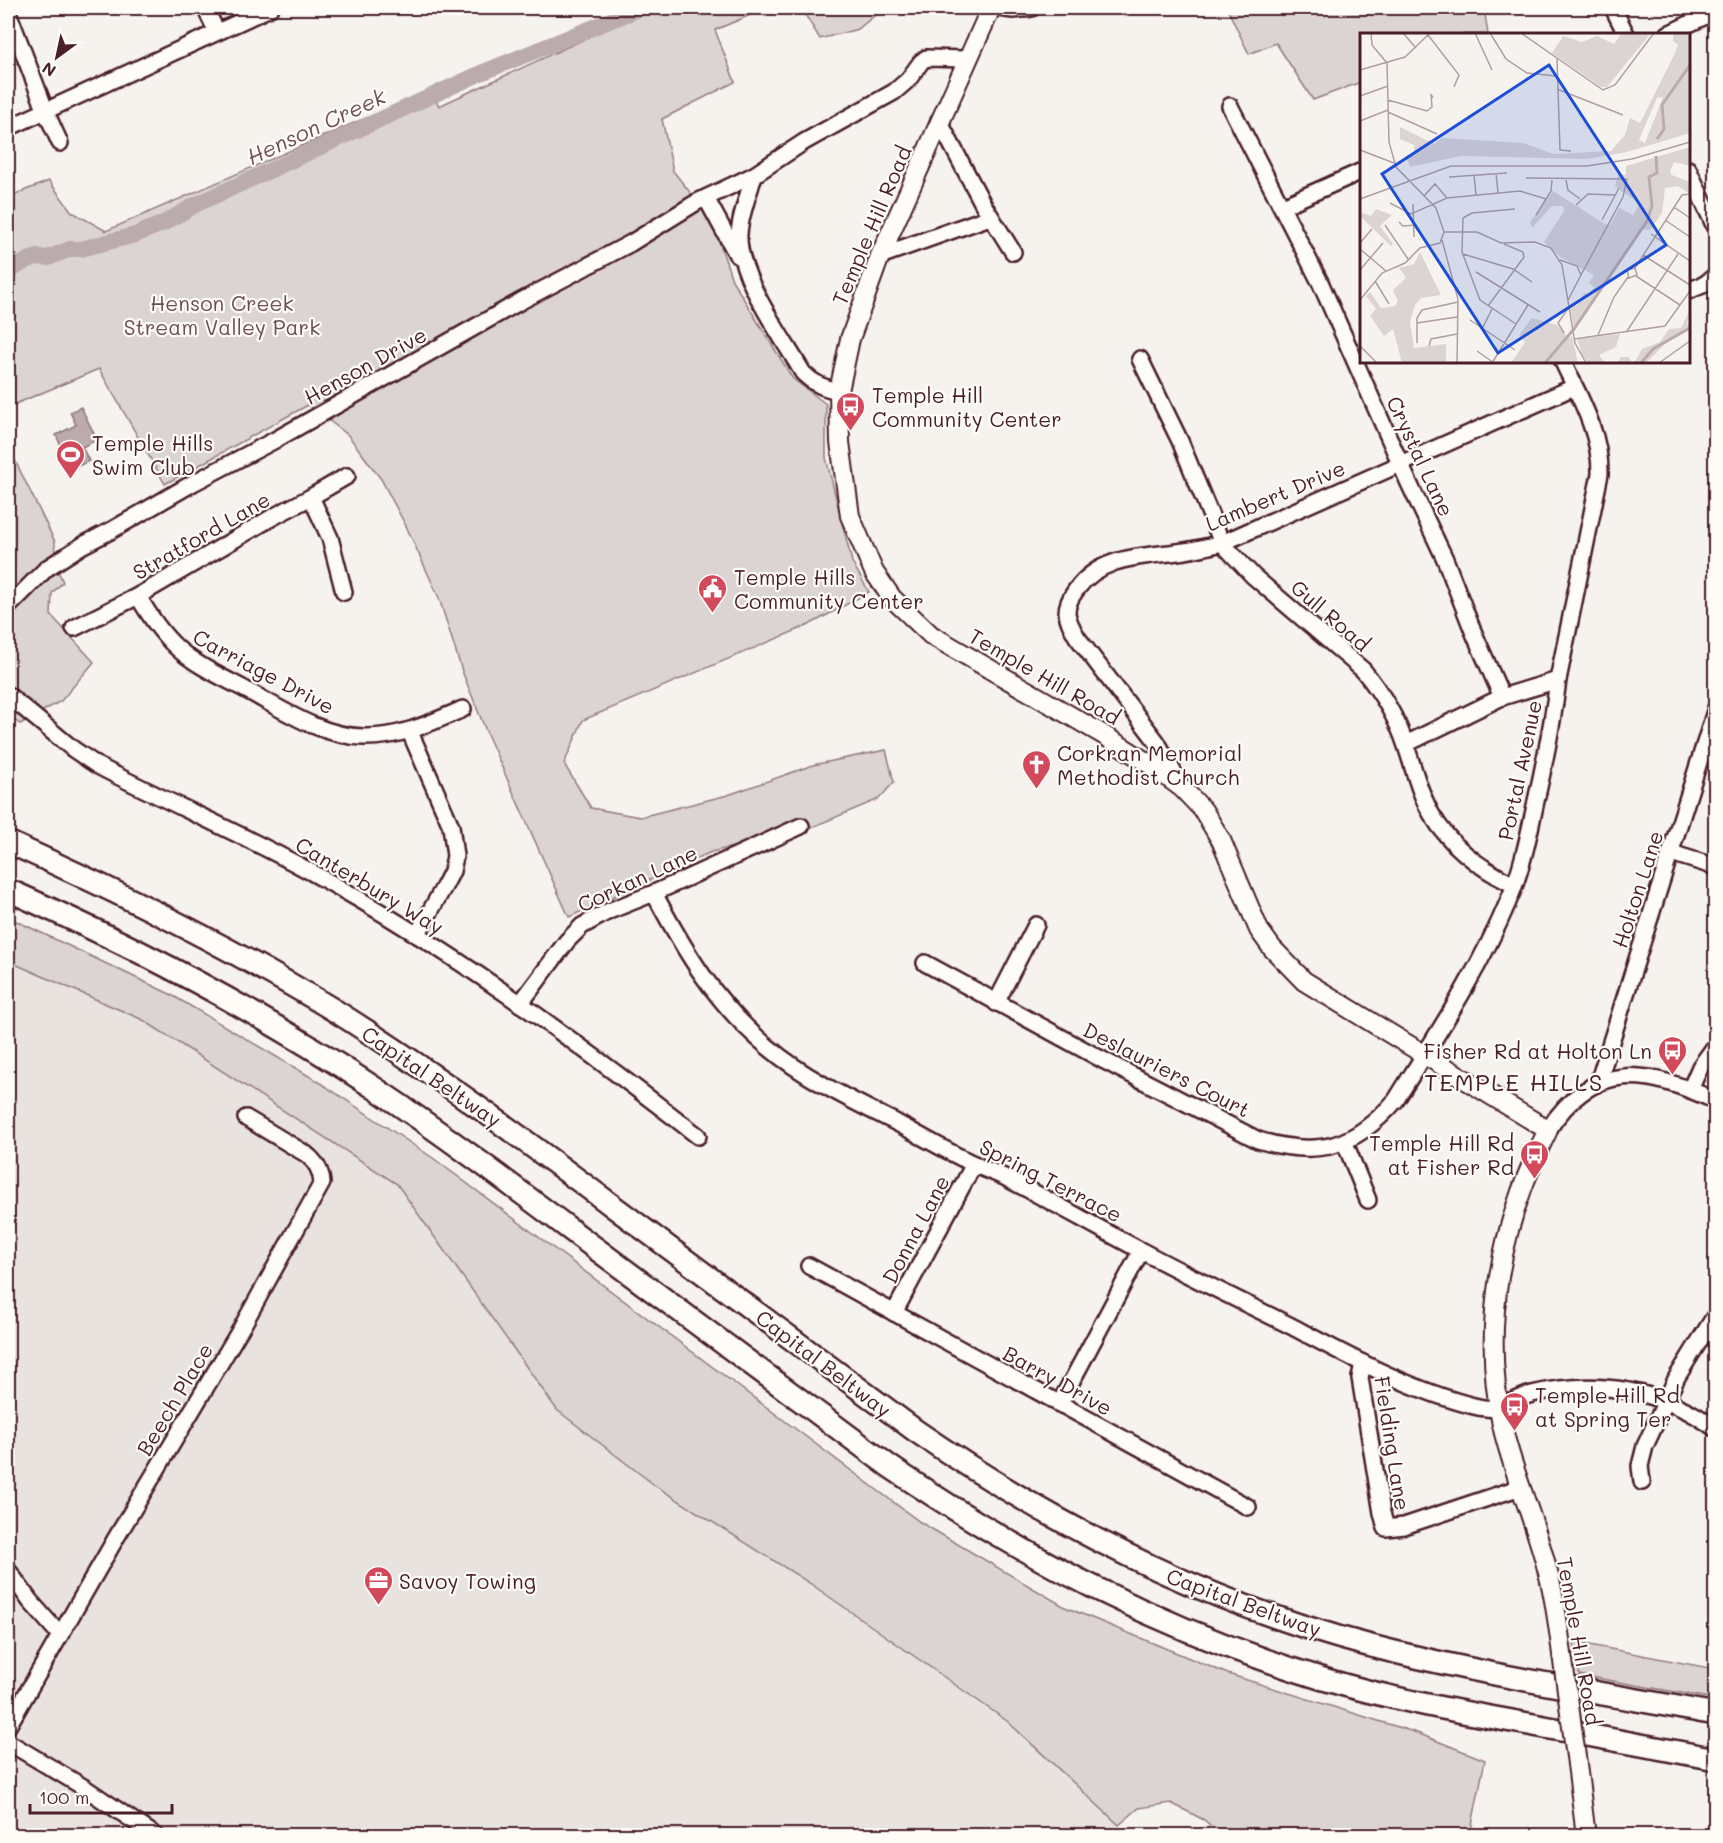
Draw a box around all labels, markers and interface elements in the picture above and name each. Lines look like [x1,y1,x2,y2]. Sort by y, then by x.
north arrow [27,27,87,87]
inset map [1360,33,1690,363]
text: N [38,58,59,82]
water label: Henson Creek [242,81,391,171]
street label: Temple Hill Road [825,141,917,309]
park label: Henson Creek Stream Valley Park [124,289,320,340]
street label: Henson Drive [299,320,431,410]
place label: Temple Hill Community Center [872,381,1062,432]
bus stop icon: Temple Hill Community Center [835,390,867,432]
street label: Crystal Lane [1381,391,1461,521]
place label: Temple Hills Swim Club [92,429,214,480]
sports icon: Temple Hills Swim Club [55,438,87,480]
street label: Lambert Drive [1201,453,1349,537]
street label: Stratford Lane [128,485,274,585]
place label: Temple Hills Community Center [734,563,924,614]
public building icon: Temple Hills Community Center [697,572,729,614]
street label: Gull Road [1286,573,1376,657]
street label: Carriage Drive [189,622,339,720]
street label: Temple Hill Road [964,622,1126,730]
street label: Portal Avenue [1491,697,1547,843]
place label: Corkran Memorial Methodist Church [1057,739,1242,790]
church icon: Corkran Memorial Methodist Church [1020,748,1052,790]
street label: Holton Lane [1605,827,1669,951]
street label: Canterbury Way [291,830,449,940]
street label: Corkan Lane [573,838,701,918]
street label: Deslauriers Court [1079,1015,1255,1123]
street label: Capital Beltway [357,1019,507,1133]
bus stop icon: Fisher Rd at Holton Ln [1657,1034,1689,1076]
place label: Fisher Rd at Holton Ln [1424,1037,1652,1064]
district label: TEMPLE HILLS [1424,1066,1604,1097]
place label: Temple Hill Rd at Fisher Rd [1369,1129,1514,1180]
street label: Spring Terrace [975,1132,1127,1228]
bus stop icon: Temple Hill Rd at Fisher Rd [1519,1138,1551,1180]
street label: Donna Lane [875,1170,955,1288]
street label: Capital Beltway [751,1303,897,1423]
street label: Beech Place [130,1338,218,1460]
street label: Barry Drive [999,1339,1117,1421]
street label: Fielding Lane [1369,1374,1417,1512]
place label: Temple Hill Rd at Spring Ter [1535,1381,1680,1432]
bus stop icon: Temple Hill Rd at Spring Ter [1498,1390,1530,1432]
street label: Temple Hill Road [1552,1555,1608,1727]
street label: Capital Beltway [1163,1561,1325,1643]
office icon: Savoy Towing [362,1564,394,1606]
place label: Savoy Towing [399,1567,536,1594]
scale bar [30,1777,172,1815]
text: 100 m [39,1785,89,1809]

